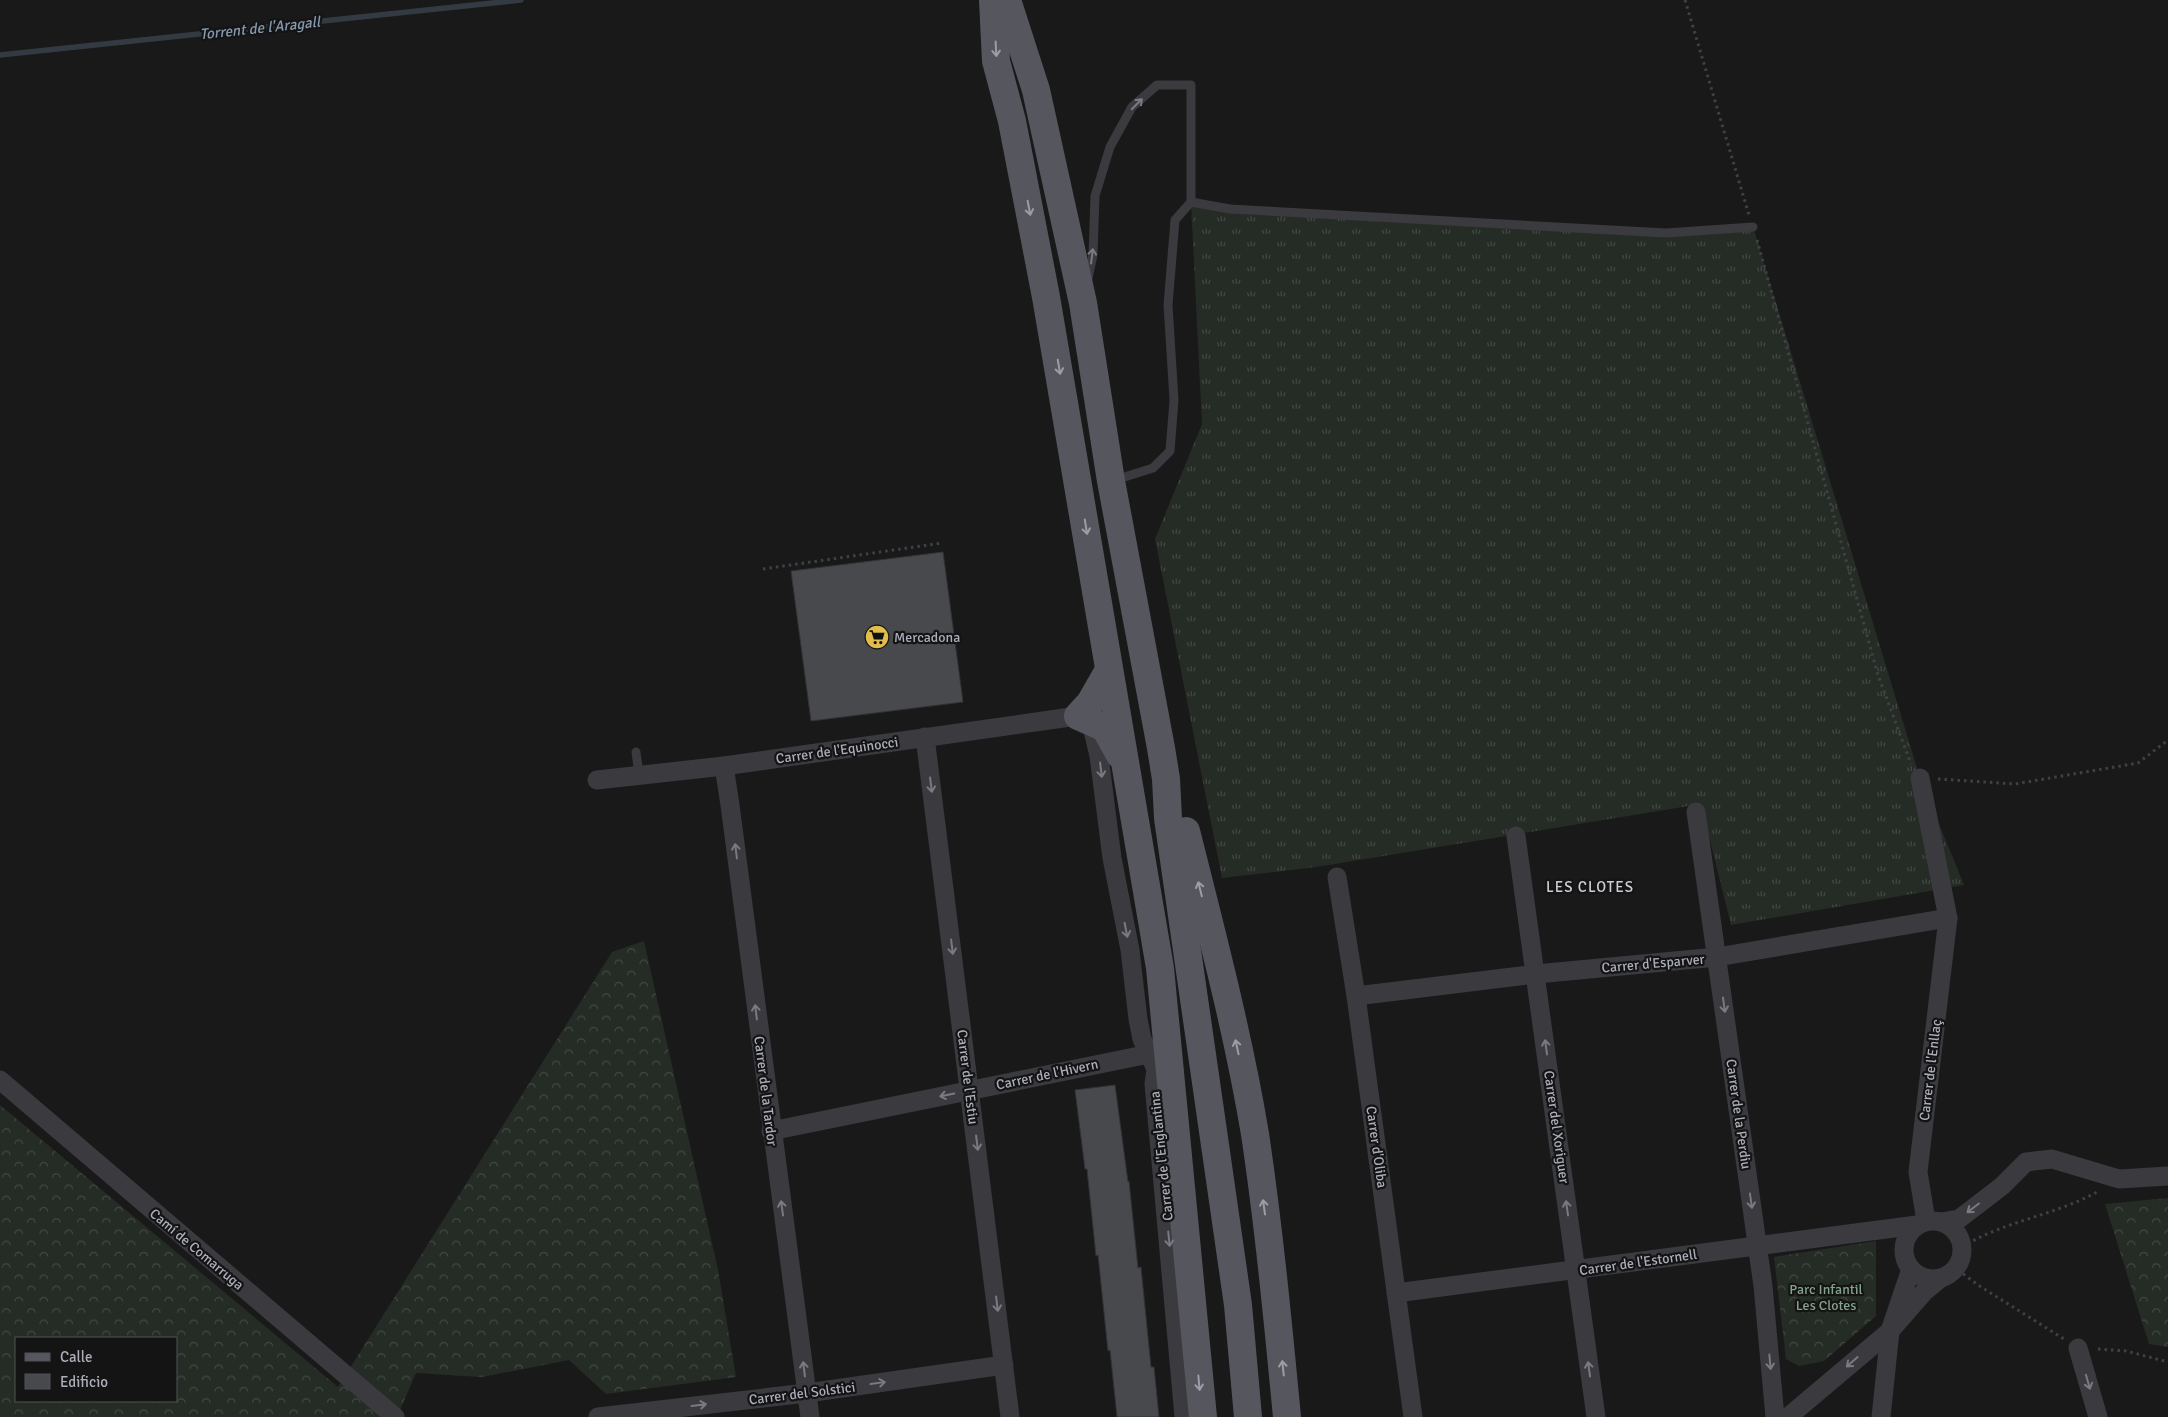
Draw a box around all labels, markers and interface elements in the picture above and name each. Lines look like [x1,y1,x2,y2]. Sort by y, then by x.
water label: Torrent de l'Aragall [199,13,323,43]
one-way arrow [991,40,1000,56]
one-way arrow [1131,97,1143,110]
one-way arrow [1024,199,1034,215]
one-way arrow [1088,248,1098,264]
one-way arrow [1054,359,1064,375]
one-way arrow [1081,519,1091,535]
supermarket icon: Mercadona [864,624,890,650]
place label: Mercadona [894,629,960,646]
street label: Carrer de l'Equinocci [775,733,899,767]
one-way arrow [1096,762,1106,778]
one-way arrow [926,777,936,793]
one-way arrow [731,843,741,859]
district label: LES CLOTES [1546,878,1634,896]
one-way arrow [1195,881,1204,897]
one-way arrow [1122,922,1132,938]
one-way arrow [947,938,957,954]
street label: Carrer d'Esparver [1601,950,1706,976]
one-way arrow [1719,997,1729,1013]
one-way arrow [751,1004,761,1020]
street label: Carrer de l'Enllaç [1916,1018,1945,1122]
street label: Carrer de l'Estiu [953,1029,982,1125]
street label: Carrer de la Tardor [750,1035,781,1148]
one-way arrow [1232,1039,1241,1055]
one-way arrow [1541,1039,1551,1055]
street label: Carrer de l'Hivern [995,1055,1100,1094]
street label: Carrer de la Perdiu [1722,1058,1755,1170]
street label: Carrer del Xoriguer [1540,1069,1573,1185]
street label: Carrer de l'Englantina [1146,1090,1177,1222]
one-way arrow [939,1091,955,1100]
street label: Carrer d'Oliba [1362,1105,1391,1189]
one-way arrow [972,1134,982,1150]
one-way arrow [1746,1193,1756,1209]
one-way arrow [1259,1199,1269,1215]
one-way arrow [777,1200,787,1216]
one-way arrow [1562,1200,1572,1216]
one-way arrow [1967,1202,1980,1213]
street label: Camí de Comarruga [146,1205,247,1294]
one-way arrow [1164,1231,1174,1247]
street label: Carrer de l'Estornell [1578,1246,1698,1279]
park label: Parc Infantil Les Clotes [1789,1281,1863,1314]
one-way arrow [992,1295,1002,1311]
legend [15,1337,178,1402]
text: Calle [60,1348,93,1366]
one-way arrow [1765,1354,1775,1370]
one-way arrow [1845,1356,1858,1367]
one-way arrow [799,1361,809,1377]
one-way arrow [1278,1361,1287,1377]
one-way arrow [1584,1361,1594,1377]
text: Edificio [60,1373,108,1391]
one-way arrow [1195,1374,1204,1390]
one-way arrow [2084,1374,2093,1390]
one-way arrow [869,1378,885,1388]
street label: Carrer del Solstici [748,1379,856,1408]
one-way arrow [691,1400,707,1410]

